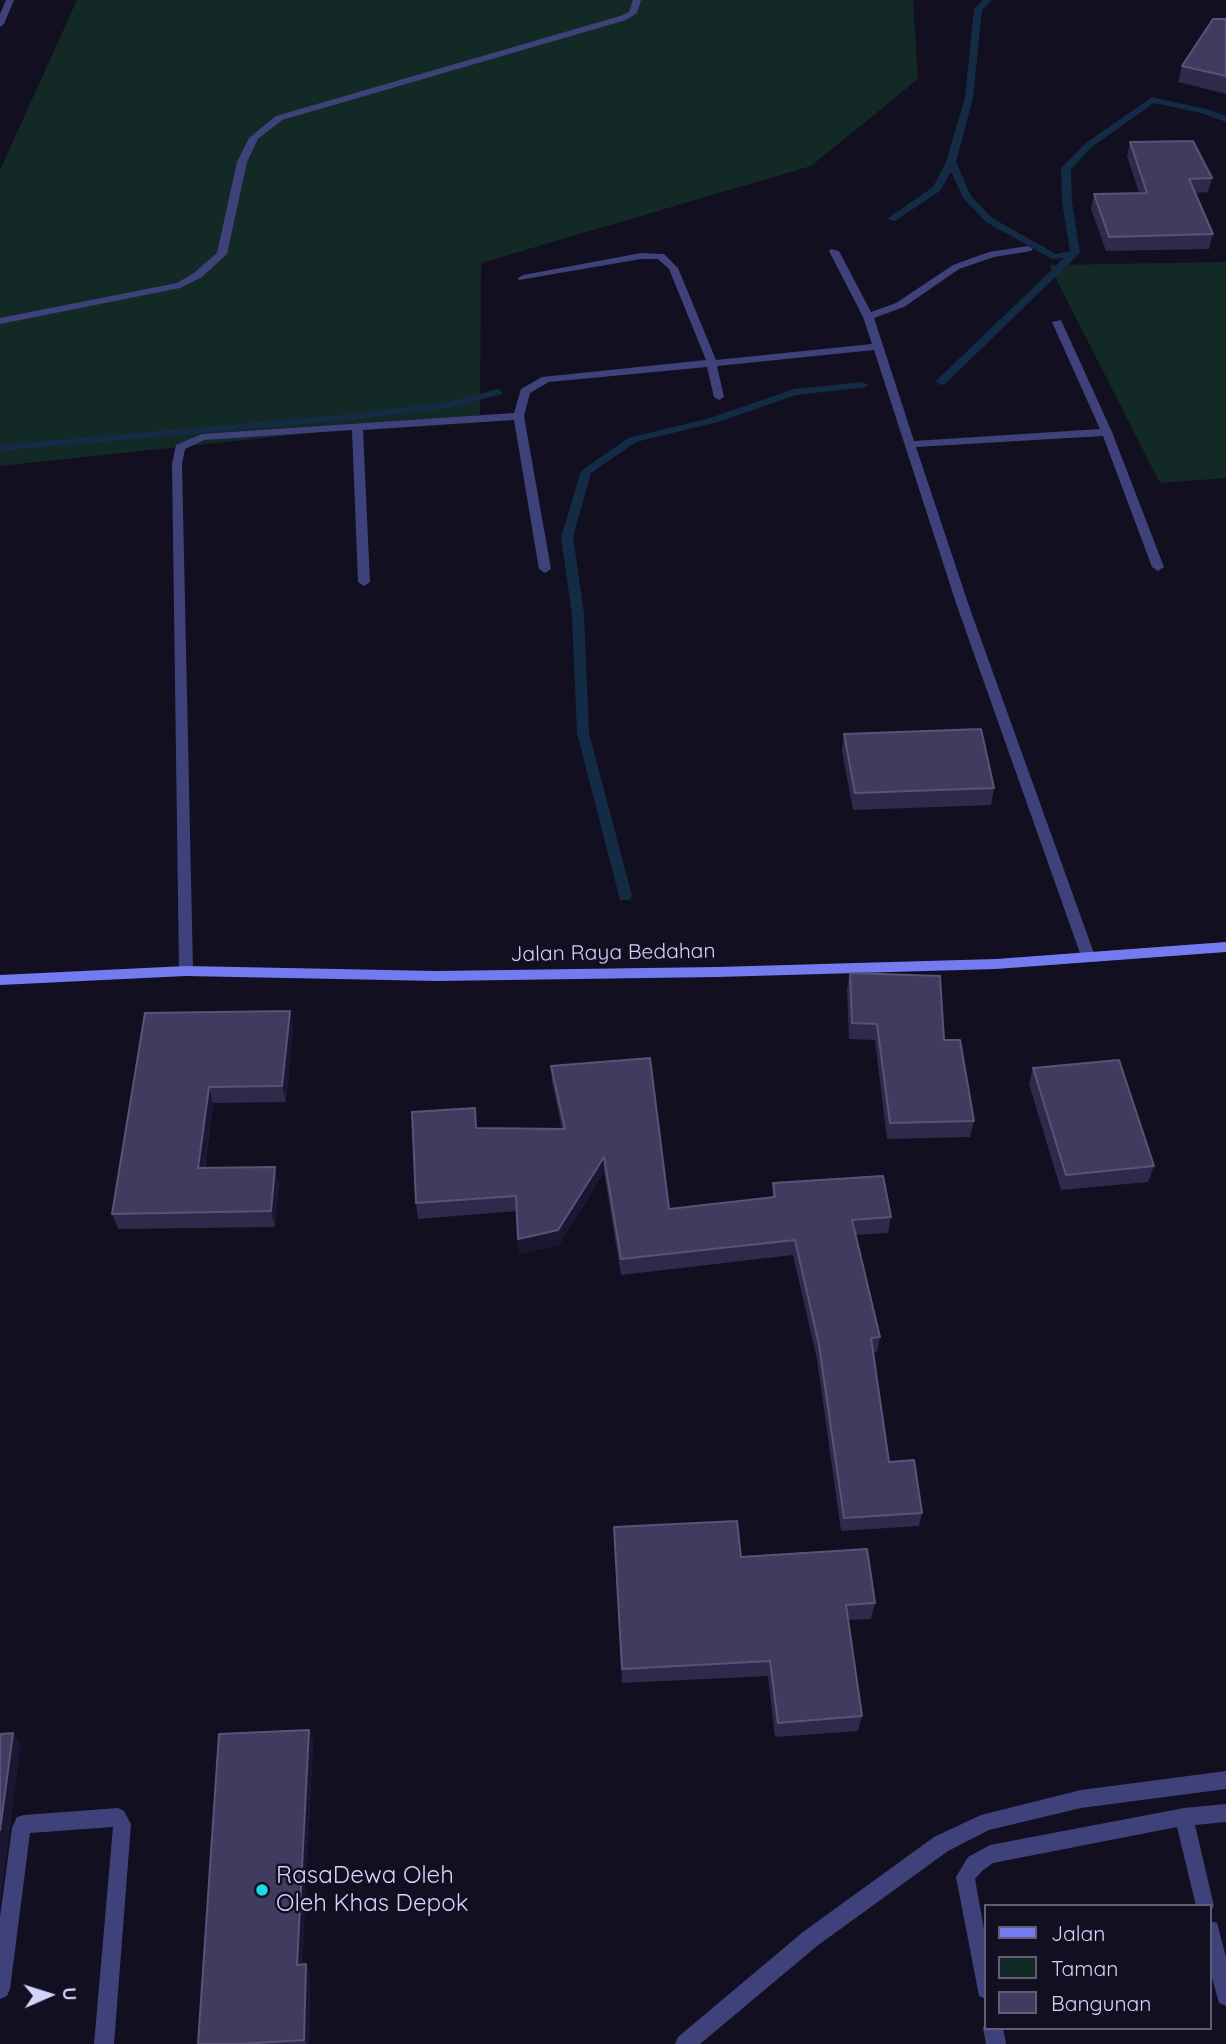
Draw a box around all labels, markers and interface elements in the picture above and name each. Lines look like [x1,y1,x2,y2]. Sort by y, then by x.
street label: Jalan Raya Bedahan [510,939,716,967]
place label: RasaDewa Oleh Oleh Khas Depok [276,1862,468,1918]
marker: RasaDewa Oleh Oleh Khas Depok [254,1882,270,1898]
legend [984,1904,1212,2030]
text: Jalan [1051,1920,1105,1946]
text: Taman [1051,1955,1118,1981]
north arrow [14,1960,84,2030]
text: U [58,1987,82,2001]
text: Bangunan [1051,1990,1151,2016]

